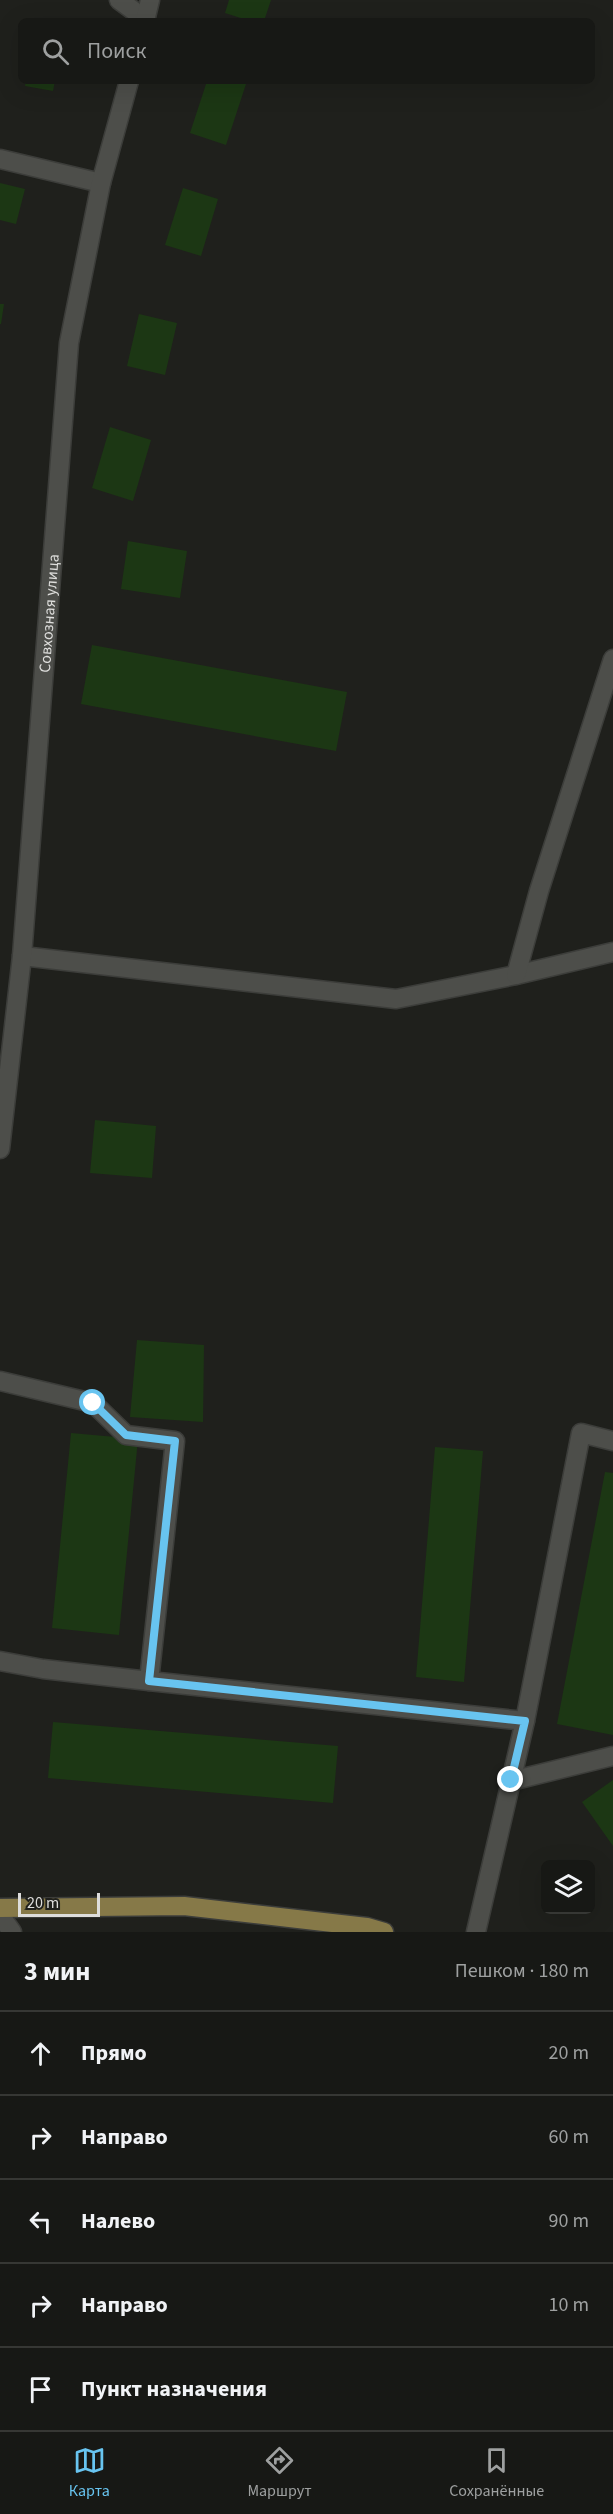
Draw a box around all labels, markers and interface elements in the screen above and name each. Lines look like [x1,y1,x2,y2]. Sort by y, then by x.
search box [18,18,595,84]
icon: search [39,35,72,68]
text: Поиск [87,35,146,67]
street label: Совхозная улица [34,553,65,674]
route start [79,1389,105,1415]
route end [497,1766,523,1792]
map controls [541,1860,595,1914]
button: layers [541,1860,595,1914]
scale bar [18,1890,100,1918]
text: 20 m [27,1892,59,1914]
text: 3 мин [24,1953,90,1990]
text: Пешком · 180 m [455,1957,589,1985]
icon: ahead [24,2037,57,2070]
text: Прямо [81,2037,147,2069]
text: 20 m [549,2039,589,2067]
icon: right [24,2121,57,2154]
text: Направо [81,2121,168,2153]
text: 60 m [549,2123,589,2151]
icon: left [24,2205,57,2238]
text: Налево [81,2205,155,2237]
text: 90 m [549,2207,589,2235]
icon: right [24,2289,57,2322]
text: Направо [81,2289,168,2321]
text: 10 m [549,2291,589,2319]
icon: arrive [24,2373,57,2406]
text: Пункт назначения [81,2373,267,2405]
tab: Карта [69,2444,110,2502]
tab: Маршрут [247,2444,312,2502]
tab: Сохранённые [449,2444,544,2502]

